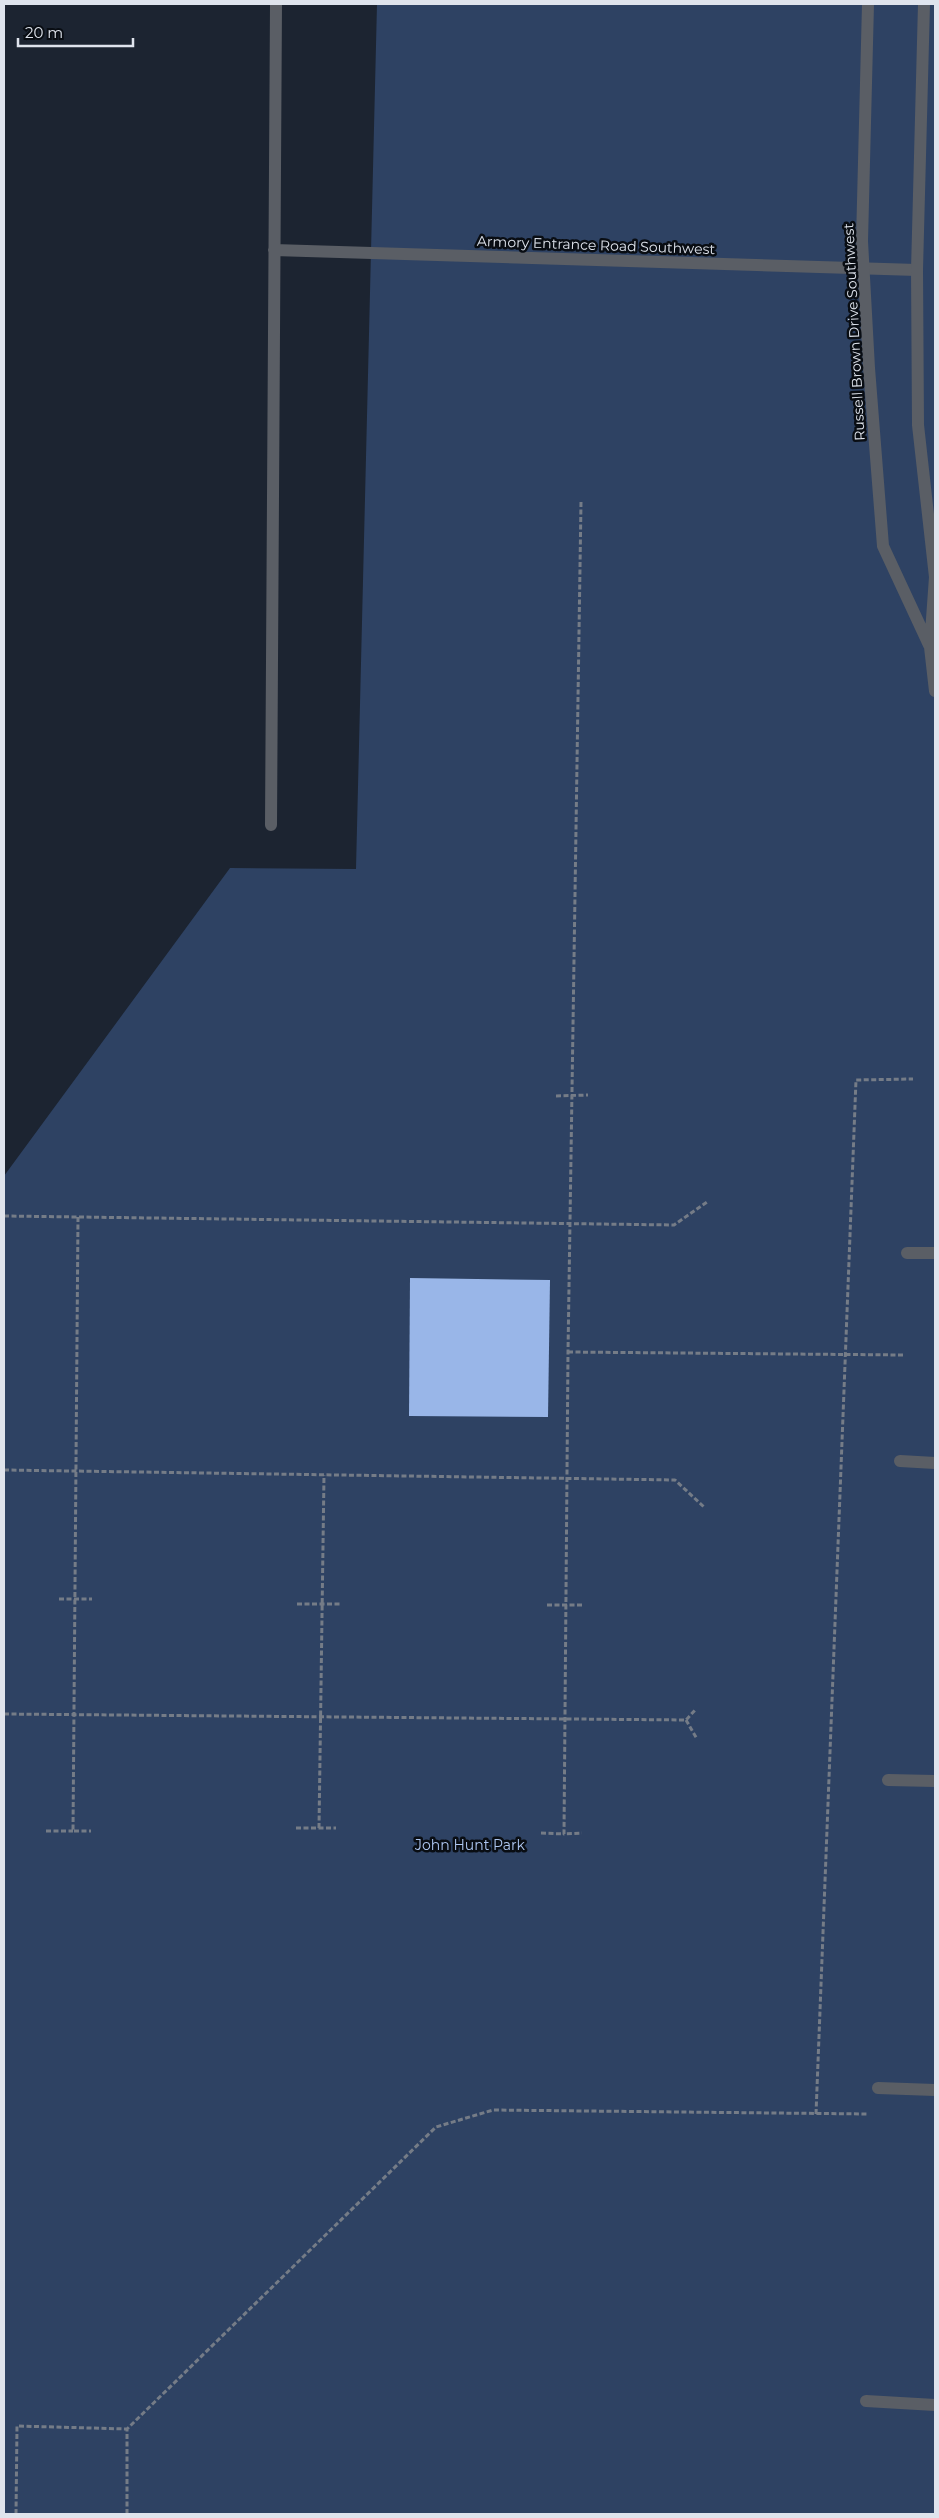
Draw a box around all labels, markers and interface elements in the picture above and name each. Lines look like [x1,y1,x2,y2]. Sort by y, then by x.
scale bar [18,15,132,47]
text: 20 m [25,23,63,42]
street label: Russell Brown Drive Southwest [839,222,869,441]
street label: Armory Entrance Road Southwest [477,232,716,258]
park label: John Hunt Park [414,1836,526,1854]

